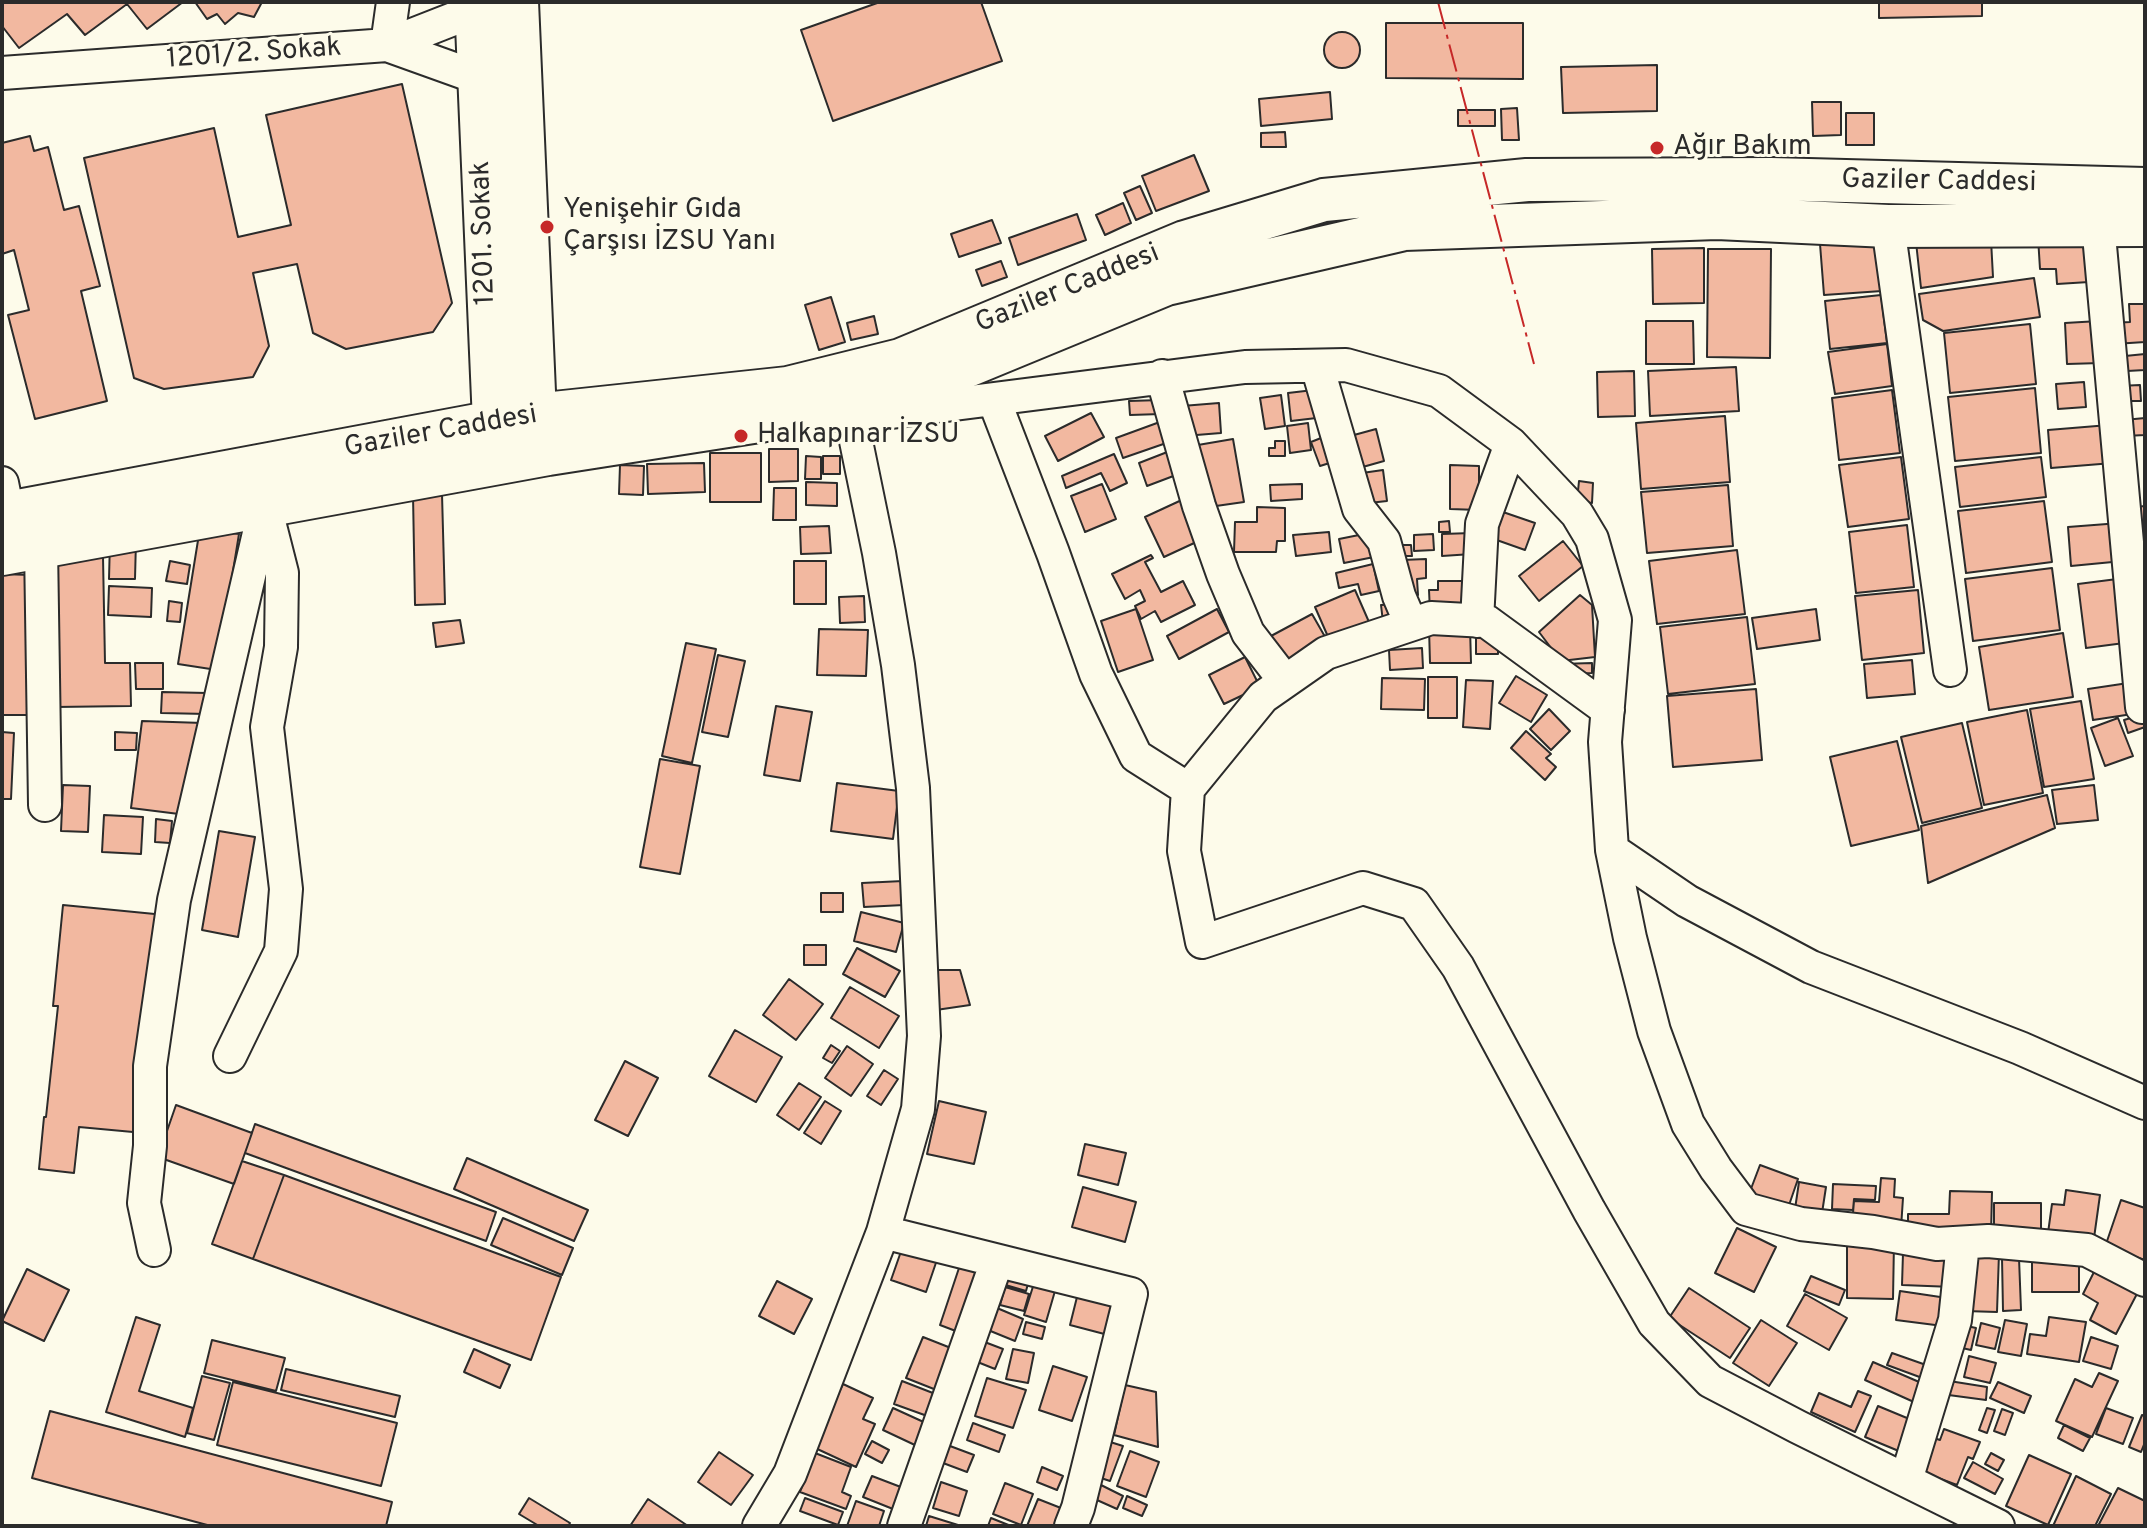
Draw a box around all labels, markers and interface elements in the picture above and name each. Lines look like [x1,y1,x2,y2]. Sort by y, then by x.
street label: 1201/2. Sokak [165,32,343,78]
place label: Ağır Bakım [1673,131,1812,165]
marker: Ağır Bakım [1648,139,1666,157]
street label: 1201. Sokak [466,160,504,306]
street label: Gaziler Caddesi [1841,164,2037,202]
place label: Yenişehir Gıda Çarşısı İZSU Yanı [563,194,776,260]
marker: Yenişehir Gıda Çarşısı İZSU Yanı [538,218,556,236]
street label: Gaziler Caddesi [971,238,1165,342]
street label: Gaziler Caddesi [342,400,540,466]
place label: Halkapınar İZSU [757,419,960,453]
marker: Halkapınar İZSU [732,427,750,445]

